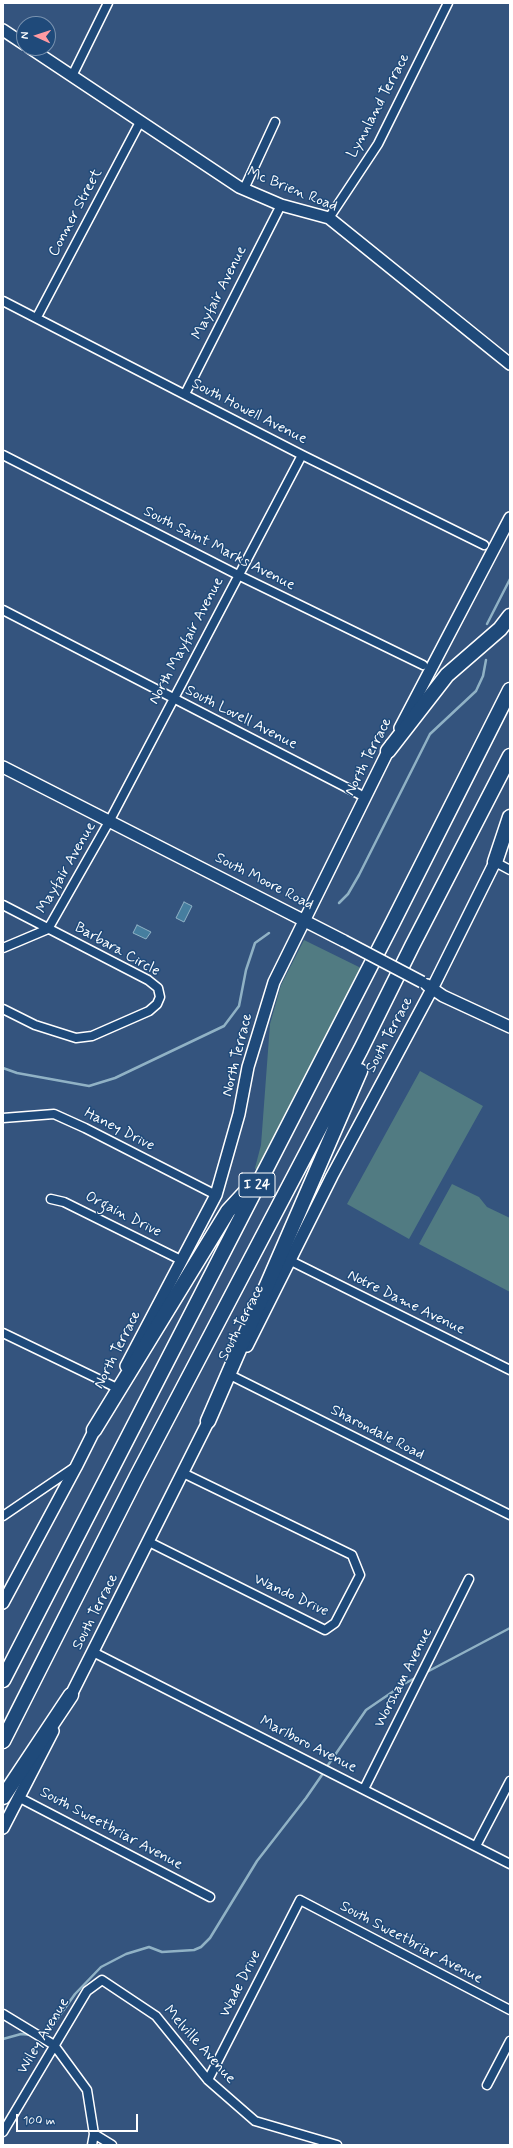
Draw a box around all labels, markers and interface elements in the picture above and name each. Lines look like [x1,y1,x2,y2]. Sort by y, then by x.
north arrow [16,16,56,56]
text: N [18,31,32,39]
street label: Lynnland Terrace [344,51,414,161]
street label: Mc Brien Road [244,164,340,216]
street label: Conner Street [45,166,107,260]
street label: Mayfair Avenue [189,243,251,343]
street label: South Howell Avenue [188,375,310,449]
street label: South Saint Marks Avenue [140,503,298,595]
street label: North Mayfair Avenue [146,574,228,708]
street label: South Lovell Avenue [182,682,300,754]
street label: North Terrace [342,715,396,799]
street label: Mayfair Avenue [34,819,100,917]
street label: South Moore Road [212,849,316,915]
street label: Barbara Circle [71,919,163,981]
street label: South Terrace [363,994,417,1076]
street label: North Terrace [219,1011,257,1099]
street label: Haney Drive [81,1105,157,1155]
road number: I 24 [239,1173,275,1197]
street label: Orgain Drive [82,1188,164,1242]
street label: Notre Dame Avenue [344,1267,468,1339]
street label: South Terrace [215,1282,269,1364]
street label: North Terrace [91,1308,145,1392]
street label: Sharondale Road [327,1402,427,1464]
street label: South Terrace [69,1571,123,1653]
street label: Wando Drive [251,1571,331,1621]
street label: Worsham Avenue [371,1625,437,1731]
street label: Marlboro Avenue [256,1713,360,1777]
street label: South Sweetbriar Avenue [36,1784,186,1874]
street label: South Sweetbriar Avenue [336,1898,486,1988]
street label: Wade Drive [216,1948,266,2020]
street label: Wiley Avenue [14,1995,74,2077]
street label: Melville Avenue [159,2002,239,2088]
scale bar [18,2106,140,2132]
text: 100 m [23,2113,55,2129]

